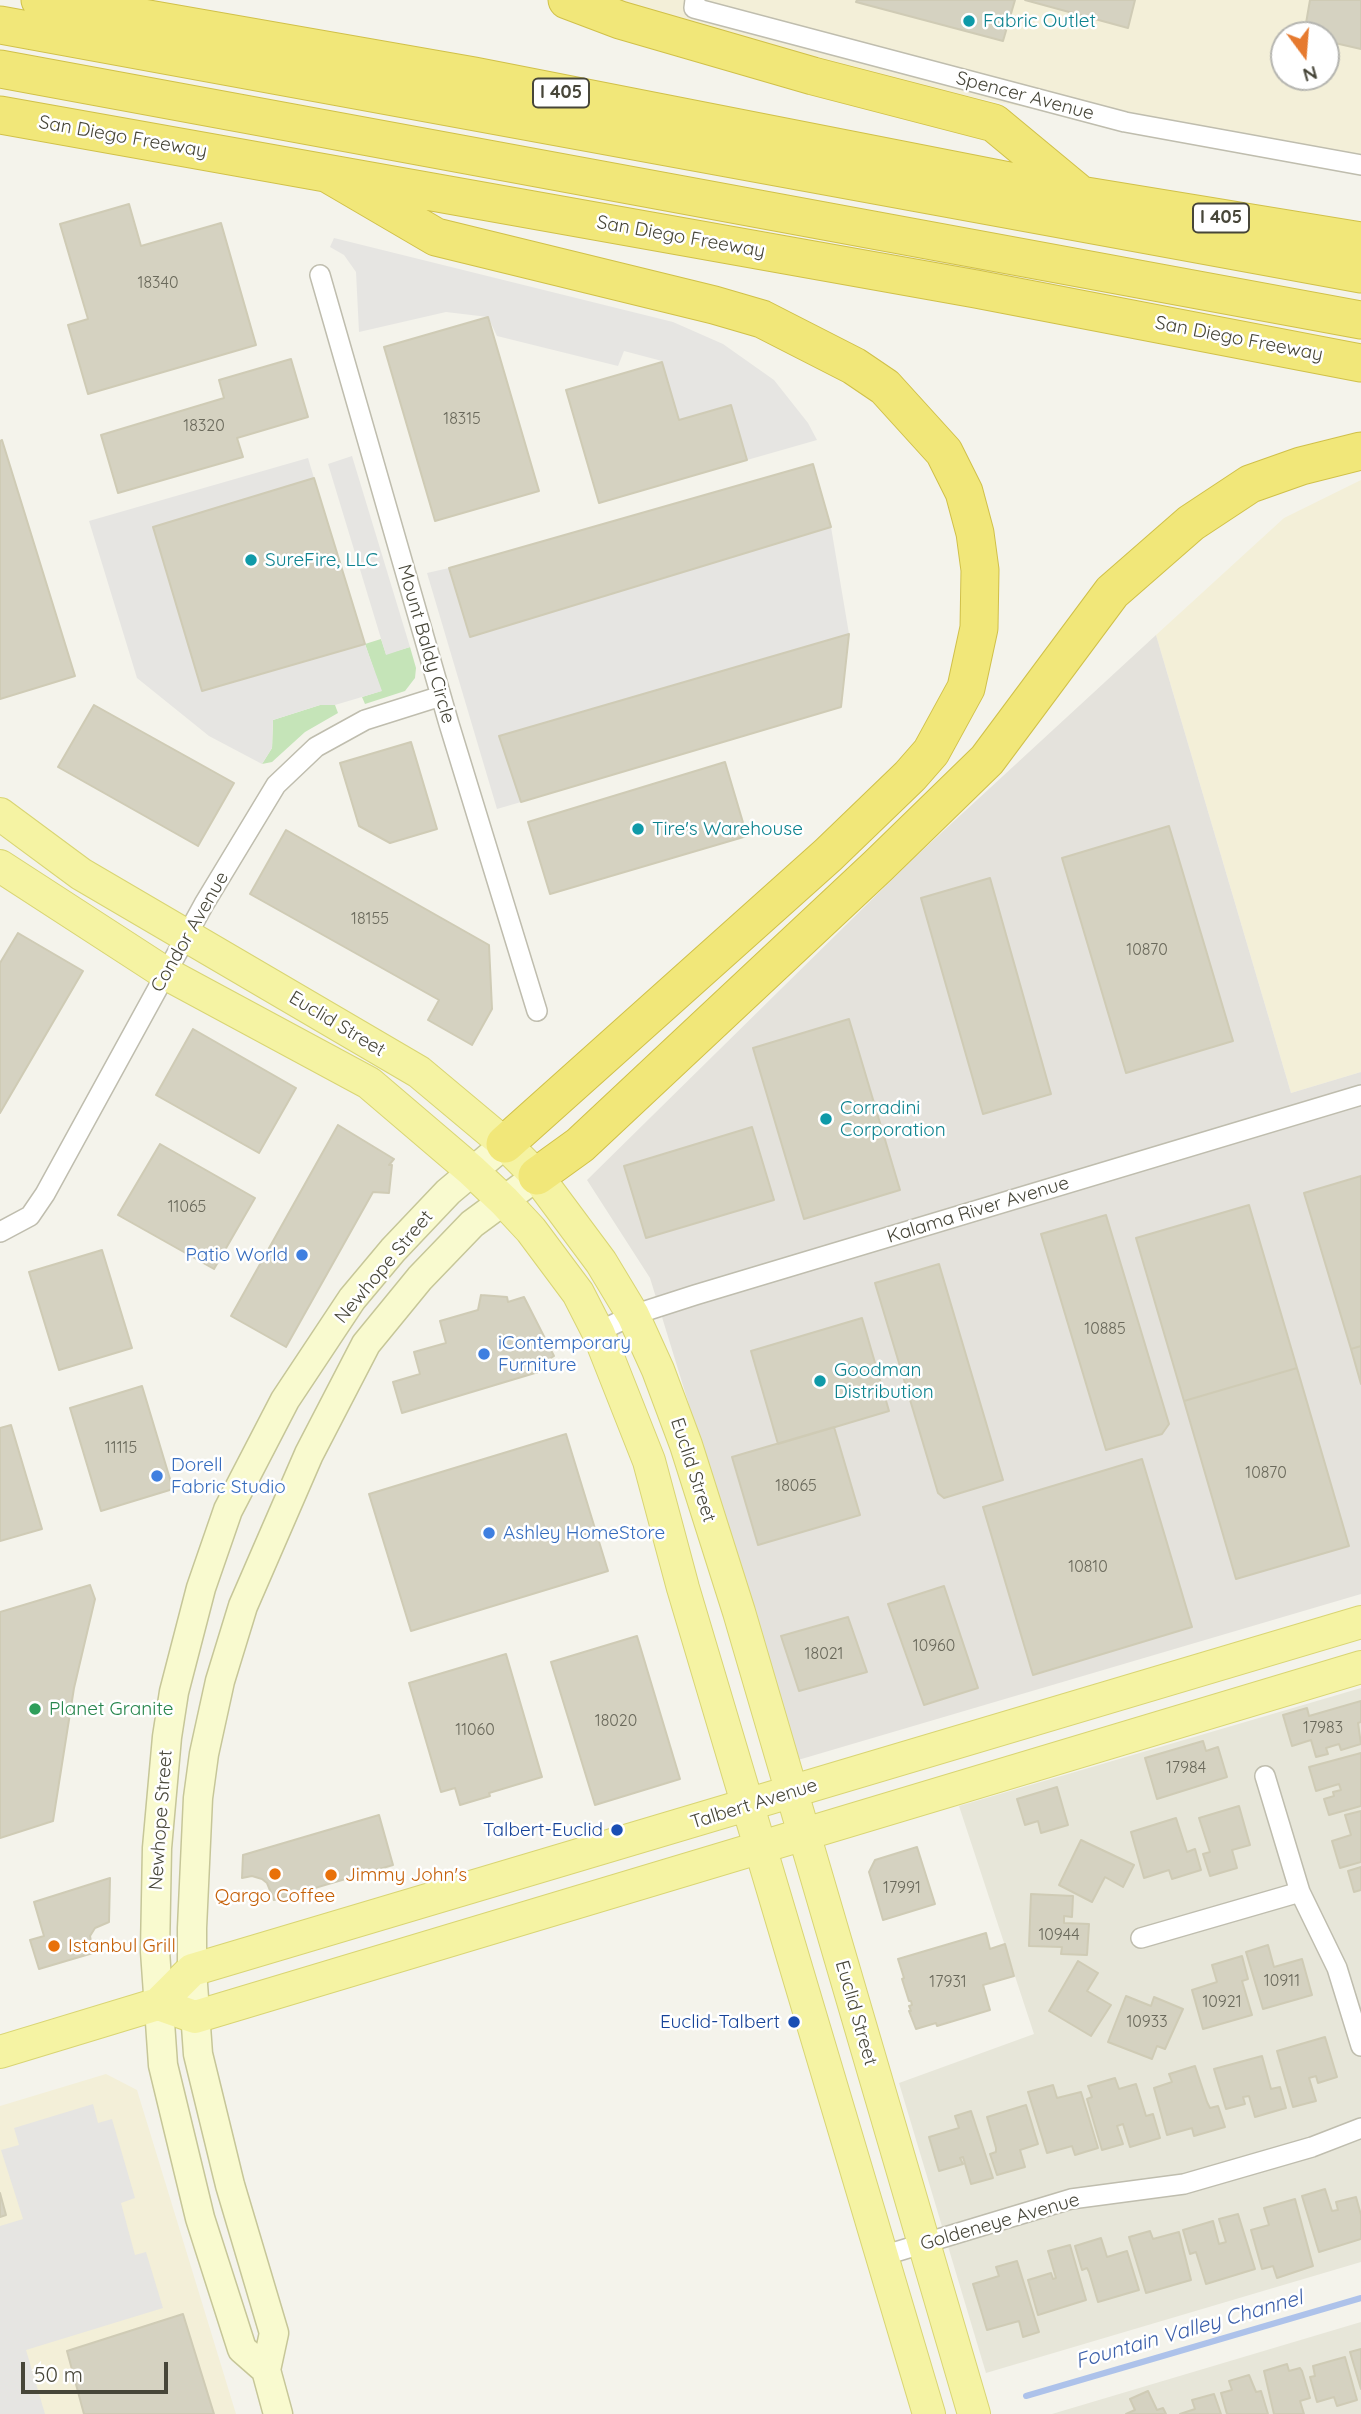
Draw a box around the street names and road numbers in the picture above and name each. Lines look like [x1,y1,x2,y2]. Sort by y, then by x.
street label: Spencer Avenue [953,67,1097,125]
road number: I 405 [533,78,589,108]
street label: San Diego Freeway [37,111,209,163]
road number: I 405 [1193,204,1249,232]
street label: San Diego Freeway [595,211,767,263]
street label: San Diego Freeway [1153,312,1325,366]
street label: Mount Baldy Circle [392,562,460,726]
street label: Condor Avenue [146,868,234,996]
street label: Euclid Street [285,986,389,1062]
street label: Kalama River Avenue [884,1171,1072,1249]
street label: Newhope Street [330,1206,438,1328]
street label: Euclid Street [665,1415,721,1525]
street label: Newhope Street [145,1749,177,1891]
street label: Talbert Avenue [688,1774,820,1834]
street label: Euclid Street [830,1958,882,2068]
street label: Goldeneye Avenue [918,2188,1082,2256]

